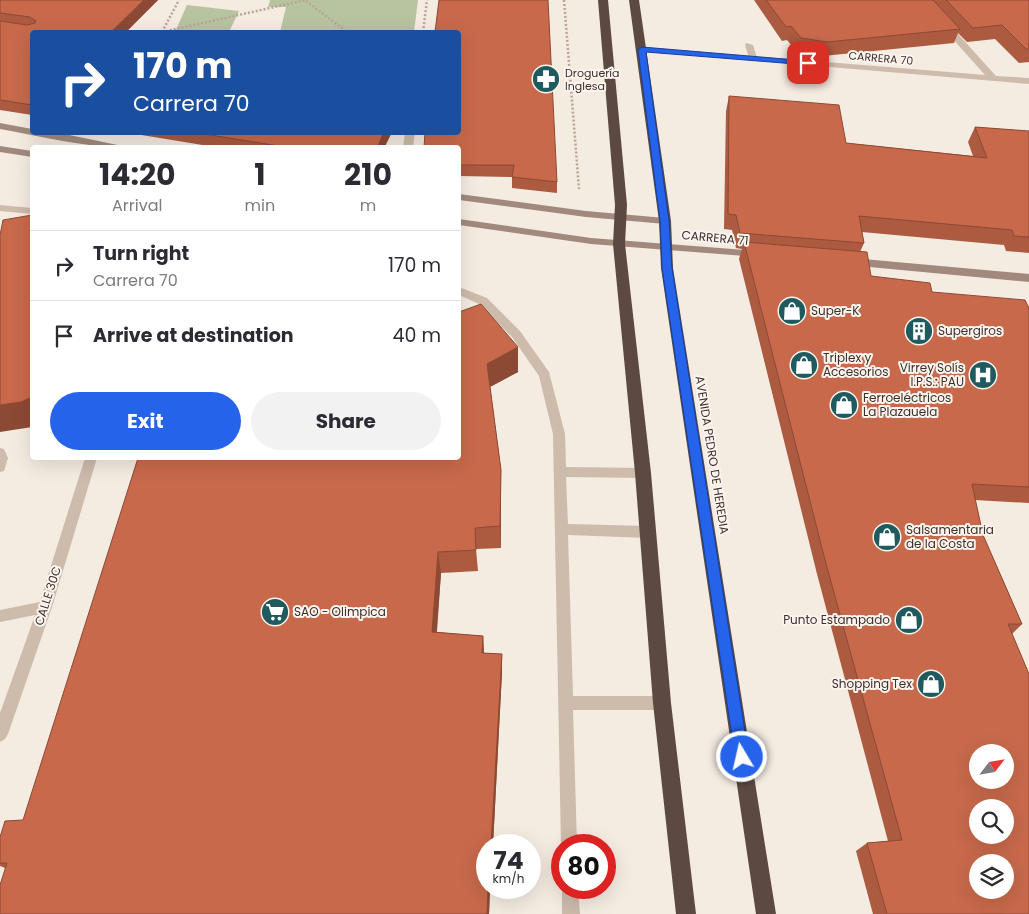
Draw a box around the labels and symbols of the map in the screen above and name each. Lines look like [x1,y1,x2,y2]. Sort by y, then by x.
pin [787,42,829,84]
street label: CARRERA 70 [848,47,914,69]
pharmacy icon: Droguería Inglesa [531,64,561,94]
place label: Droguería Inglesa [565,65,619,94]
street label: CARRERA 71 [681,226,749,249]
shop icon: Super-K [777,296,807,326]
place label: Super-K [811,302,860,319]
building icon: Supergiros [904,316,934,346]
place label: Supergiros [938,322,1002,339]
place label: Triplex y Accesorios [823,349,888,380]
shop icon: Triplex y Accesorios [789,350,819,380]
place label: Virrey Solís I.P.S.: PAU [900,359,964,390]
hospital icon: Virrey Solís I.P.S.: PAU [968,360,998,390]
street label: AVENIDA PEDRO DE HEREDIA [692,374,733,535]
place label: Ferroeléctricos La Plazauela [863,389,951,420]
shop icon: Ferroeléctricos La Plazauela [829,390,859,420]
place label: Salsamentaria de la Costa [906,521,994,552]
shop icon: Salsamentaria de la Costa [872,522,902,552]
street label: CALLE 30C [30,564,65,627]
supermarket icon: SAO - Olimpica [260,597,290,627]
place label: SAO - Olimpica [294,603,386,620]
shop icon: Punto Estampado [894,605,924,635]
place label: Punto Estampado [783,611,890,628]
shop icon: Shopping Tex [916,669,946,699]
place label: Shopping Tex [832,675,912,692]
position arrow [715,730,767,782]
north arrow [969,744,1014,789]
speed limit sign: 80 [551,834,616,899]

